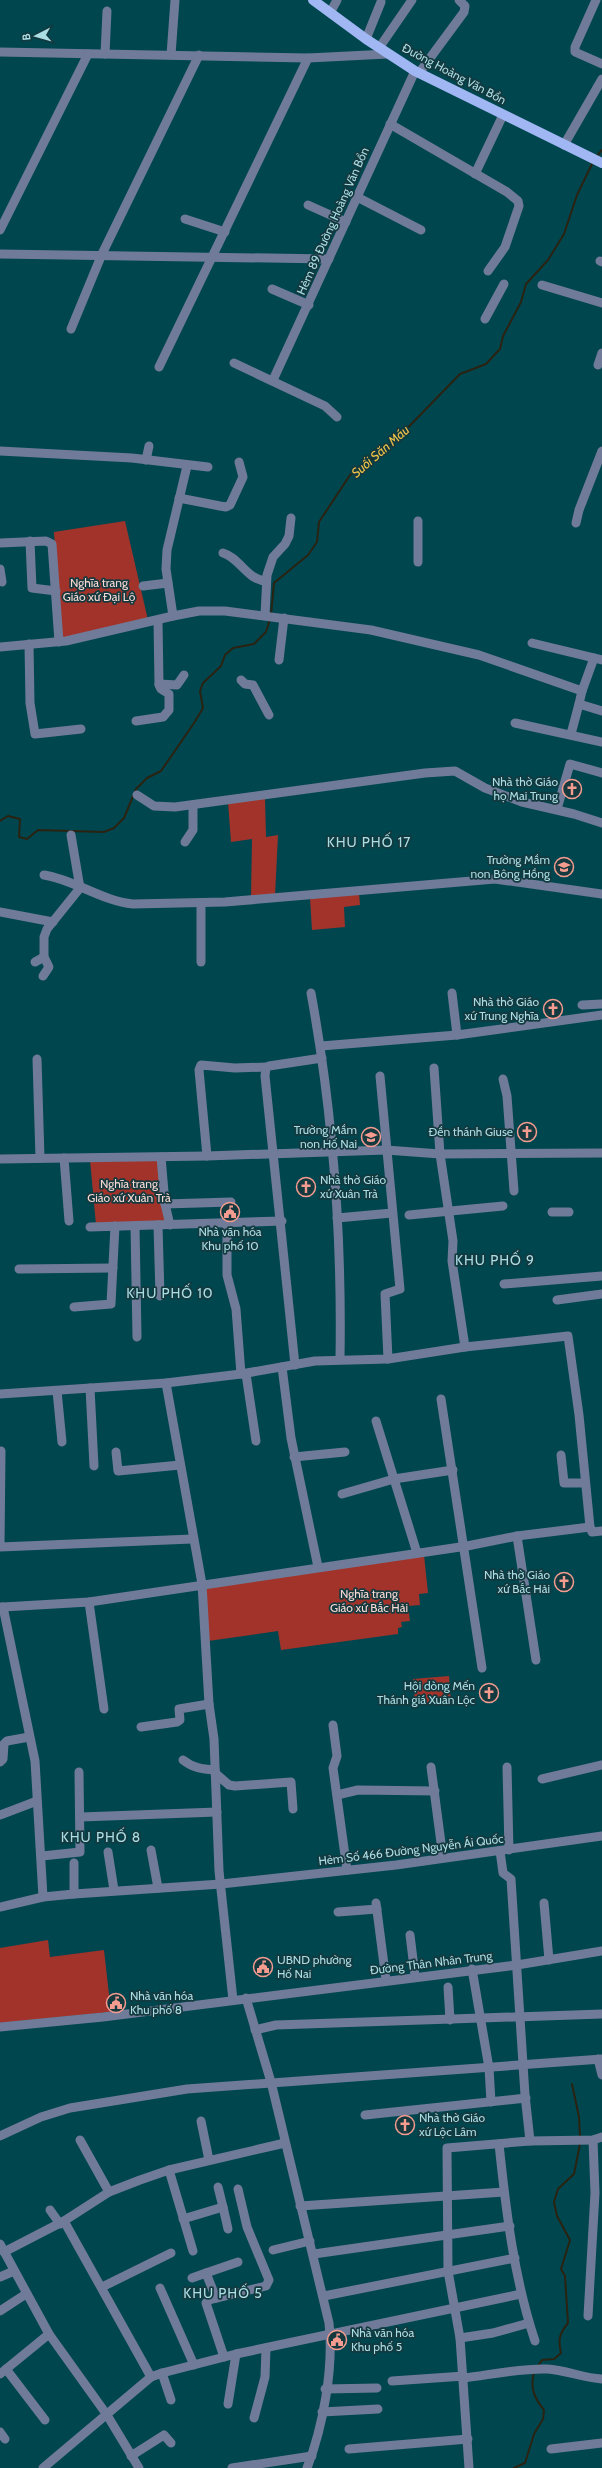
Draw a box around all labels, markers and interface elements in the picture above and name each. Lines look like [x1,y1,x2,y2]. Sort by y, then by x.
north arrow [16,16,56,56]
text: B [19,33,33,41]
street label: Đường Hoàng Văn Bổn [400,40,509,107]
street label: Hẻm 89 Đường Hoàng Văn Bổn [293,144,372,297]
water label: Suối Săn Máu [348,421,413,481]
park label: Nghĩa trang Giáo xứ Đại Lộ [63,575,136,604]
place label: Nhà thờ Giáo họ Mai Trung [492,774,559,803]
church icon: Nhà thờ Giáo họ Mai Trung [561,778,583,800]
district label: KHU PHỐ 17 [327,832,411,851]
place label: Trường Mầm non Bông Hồng [471,852,551,881]
school or university icon: Trường Mầm non Bông Hồng [553,856,575,878]
place label: Nhà thờ Giáo xứ Trung Nghĩa [464,994,539,1023]
church icon: Nhà thờ Giáo xứ Trung Nghĩa [542,998,564,1020]
church icon: Đền thánh Giuse [516,1121,538,1143]
place label: Trường Mầm non Hố Nai [294,1122,357,1151]
place label: Đền thánh Giuse [429,1124,513,1139]
school or university icon: Trường Mầm non Hố Nai [360,1126,382,1148]
place label: Nhà thờ Giáo xứ Xuân Trà [320,1172,386,1201]
park label: Nghĩa trang Giáo xứ Xuân Trà [87,1176,171,1205]
church icon: Nhà thờ Giáo xứ Xuân Trà [295,1176,317,1198]
public building icon: Nhà văn hóa Khu phố 10 [219,1201,241,1223]
place label: Nhà văn hóa Khu phố 10 [198,1224,262,1253]
district label: KHU PHỐ 9 [455,1250,535,1269]
district label: KHU PHỐ 10 [126,1283,214,1302]
place label: Nhà thờ Giáo xứ Bắc Hải [484,1567,550,1596]
church icon: Nhà thờ Giáo xứ Bắc Hải [553,1571,575,1593]
park label: Nghĩa trang Giáo xứ Bắc Hải [330,1586,408,1615]
place label: Hội dòng Mến Thánh giá Xuân Lộc [377,1678,476,1707]
church icon: Hội dòng Mến Thánh giá Xuân Lộc [478,1682,500,1704]
district label: KHU PHỐ 8 [61,1827,141,1846]
street label: Hẻm Số 466 Đường Nguyễn Ái Quốc [317,1831,505,1868]
street label: Đường Thân Nhân Trung [369,1947,494,1977]
place label: UBND phường Hố Nai [277,1952,353,1981]
public building icon: UBND phường Hố Nai [252,1956,274,1978]
place label: Nhà văn hóa Khu phố 8 [130,1988,193,2017]
public building icon: Nhà văn hóa Khu phố 8 [105,1992,127,2014]
place label: Nhà thờ Giáo xứ Lộc Lâm [419,2110,485,2139]
church icon: Nhà thờ Giáo xứ Lộc Lâm [394,2114,416,2136]
district label: KHU PHỐ 5 [183,2283,263,2302]
place label: Nhà văn hóa Khu phố 5 [351,2325,414,2354]
public building icon: Nhà văn hóa Khu phố 5 [326,2329,348,2351]

